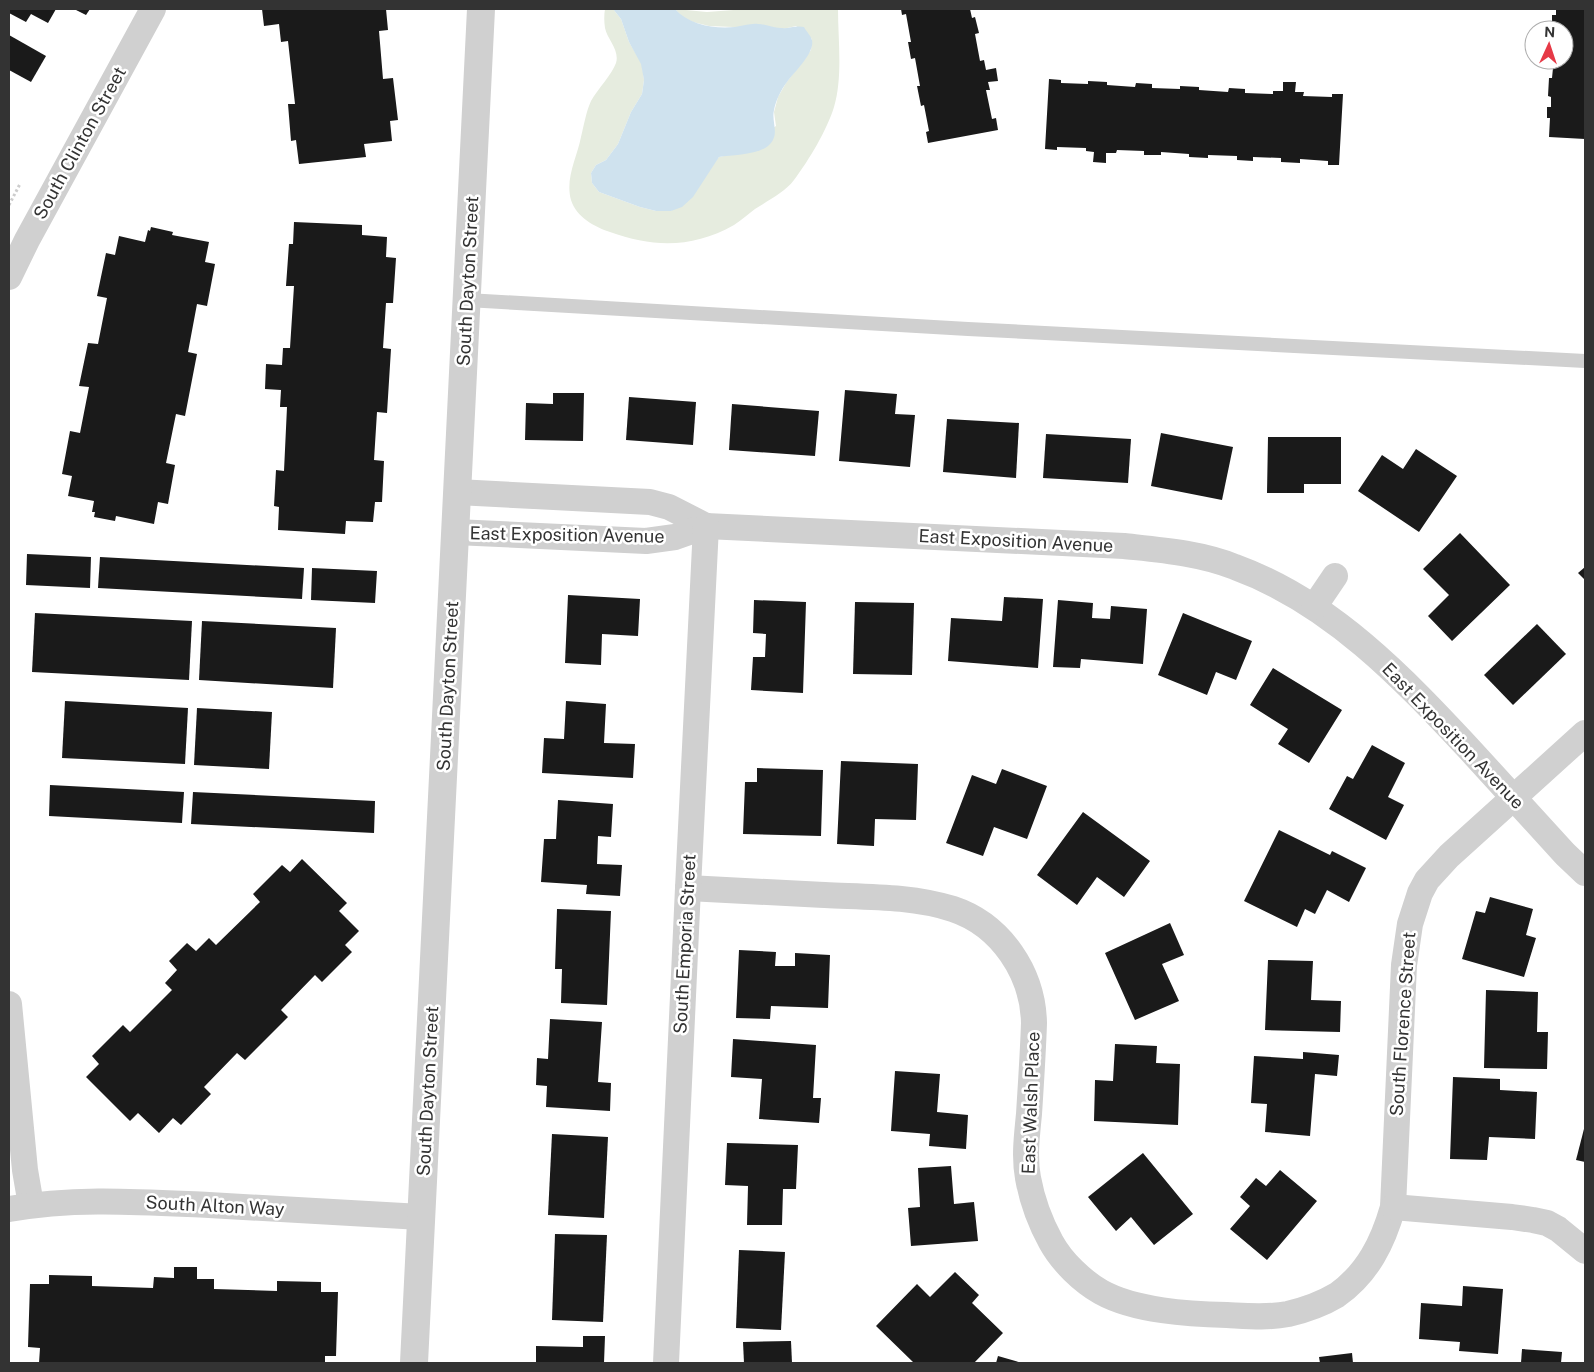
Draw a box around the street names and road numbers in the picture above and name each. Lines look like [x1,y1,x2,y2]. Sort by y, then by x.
street label: South Clinton Street [29,63,130,223]
street label: South Dayton Street [453,195,482,367]
street label: East Exposition Avenue [469,522,665,547]
street label: East Exposition Avenue [918,525,1114,556]
street label: South Dayton Street [433,600,462,772]
street label: East Exposition Avenue [1378,658,1529,813]
street label: South Emporia Street [669,853,700,1035]
street label: South Florence Street [1386,931,1419,1117]
street label: South Dayton Street [413,1005,442,1177]
street label: East Walsh Place [1018,1031,1043,1175]
street label: South Alton Way [145,1191,285,1220]

